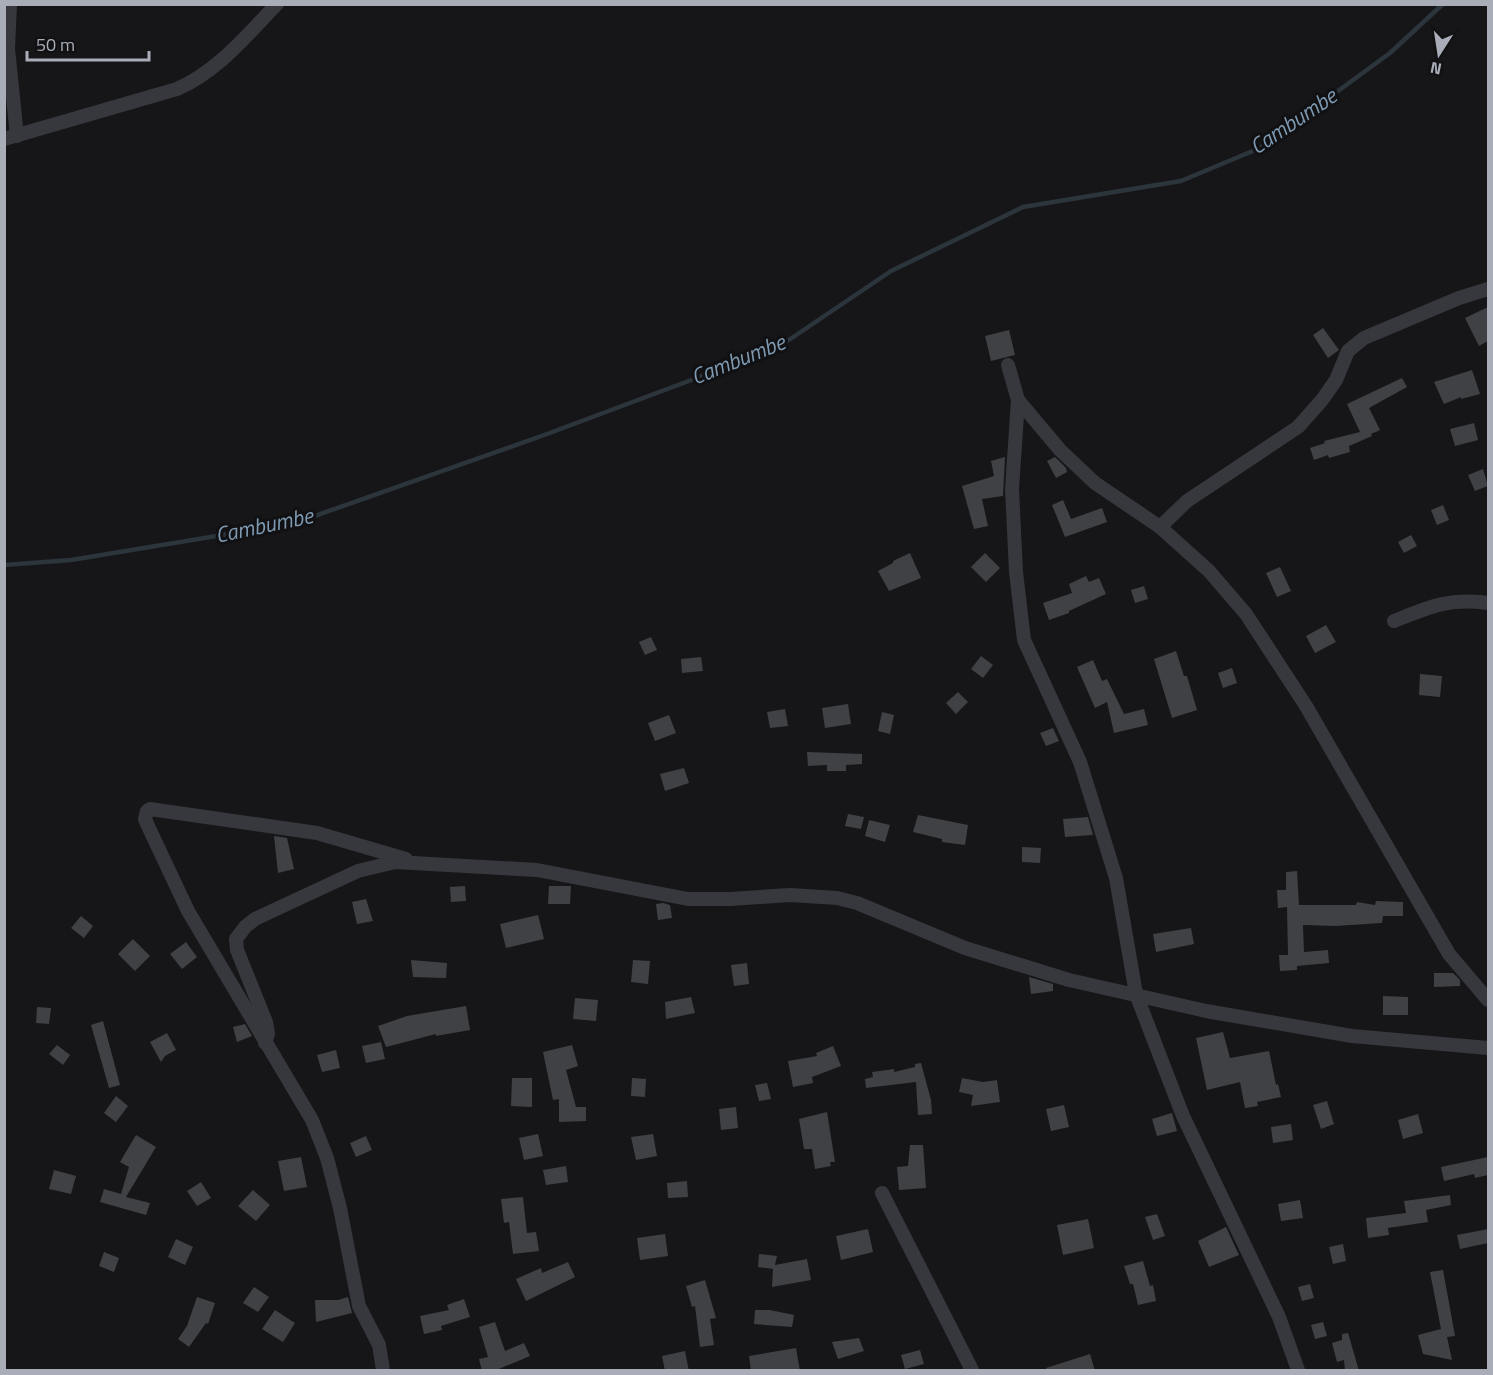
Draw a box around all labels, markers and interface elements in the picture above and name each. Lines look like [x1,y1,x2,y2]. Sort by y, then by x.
scale bar [27,24,148,62]
north arrow [1409,24,1469,84]
text: 50 m [36,31,75,58]
text: N [1428,56,1444,82]
water label: Cambumbe [1242,78,1345,163]
water label: Cambumbe [686,324,792,393]
water label: Cambumbe [212,498,318,552]

